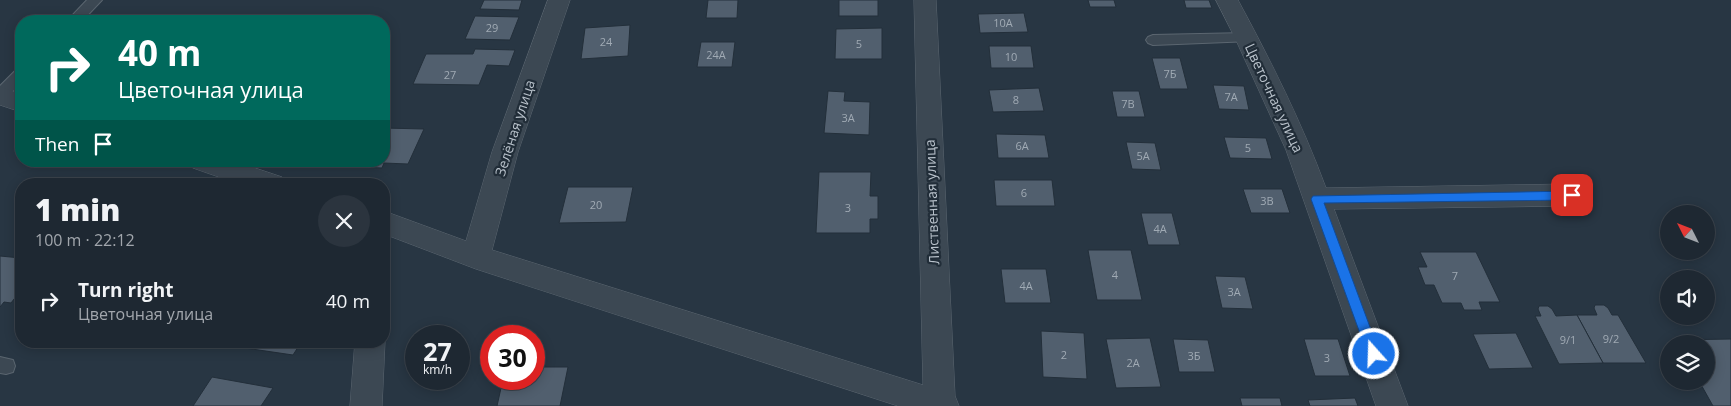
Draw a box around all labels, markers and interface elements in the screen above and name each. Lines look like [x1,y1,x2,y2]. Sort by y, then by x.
house number: 10А [993,15,1013,30]
house number: 29 [486,20,498,35]
text: 40 m [118,29,201,76]
house number: 24 [600,34,613,49]
icon: right [35,35,100,100]
house number: 5 [856,36,862,51]
street label: Цветочная улица [1241,40,1308,155]
house number: 24А [706,47,726,62]
house number: 10 [1005,49,1017,64]
house number: 7Б [1163,66,1177,81]
house number: 27 [444,67,456,82]
text: Цветочная улица [118,74,304,104]
street label: Зелёная улица [490,77,539,179]
house number: 7А [1224,89,1238,104]
house number: 8 [1013,92,1019,107]
house number: 7В [1121,96,1135,111]
house number: 3А [841,110,855,125]
icon: arrive [89,130,117,158]
text: Then [35,131,79,157]
house number: 6А [1015,138,1029,153]
street label: Лиственная улица [920,139,943,265]
house number: 5 [1245,140,1251,155]
house number: 5А [1136,148,1150,163]
pin [1551,174,1593,216]
icon: arrive [1558,181,1586,209]
house number: 6 [1021,185,1027,200]
text: 1 min [35,189,120,230]
house number: 3В [1260,193,1274,208]
button: close [318,195,370,247]
house number: 20 [590,197,602,212]
house number: 3 [845,200,851,215]
north arrow [1660,205,1715,260]
map controls [1660,205,1715,390]
house number: 4А [1153,221,1167,236]
text: 100 m · 22:12 [35,229,135,251]
house number: 4 [1112,267,1119,282]
house number: 7 [1452,268,1458,283]
button: sound [1660,270,1715,325]
text: Turn right [78,277,173,303]
house number: 4А [1019,278,1033,293]
house number: 3А [1227,284,1241,299]
icon: right [35,287,63,315]
text: 40 m [326,288,370,314]
text: Цветочная улица [78,303,213,325]
speed limit sign: 30 [480,325,545,390]
position arrow [1347,327,1399,379]
house number: 9/2 [1603,331,1619,346]
house number: 9/1 [1560,332,1576,347]
text: 27 [423,334,452,368]
button: layers [1660,335,1715,390]
house number: 2 [1061,347,1067,362]
house number: 3Б [1187,348,1201,363]
house number: 3 [1324,350,1330,365]
house number: 2А [1126,355,1140,370]
text: km/h [423,361,452,378]

